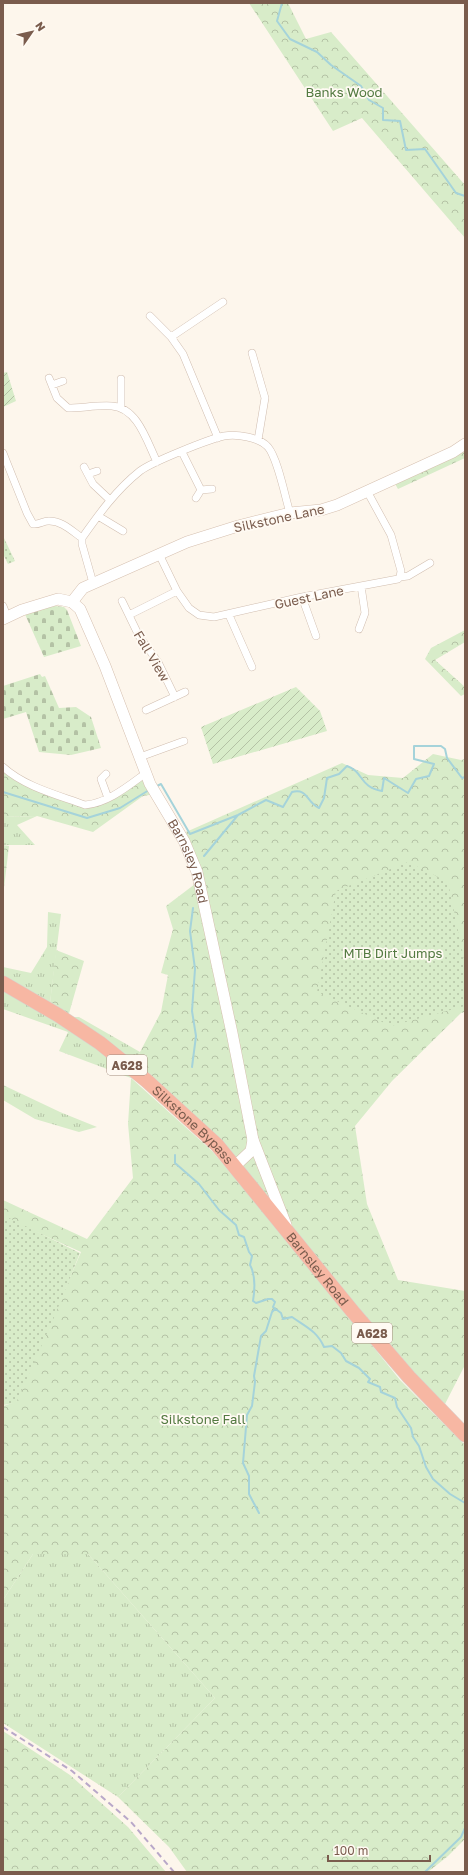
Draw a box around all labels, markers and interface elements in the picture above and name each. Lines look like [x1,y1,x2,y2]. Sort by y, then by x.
north arrow [12,12,52,52]
text: N [33,19,48,33]
park label: Banks Wood [305,84,383,100]
street label: Silkstone Lane [232,501,326,535]
street label: Guest Lane [273,582,345,612]
street label: Fall View [131,628,174,685]
street label: Barnsley Road [165,816,212,905]
park label: MTB Dirt Jumps [343,945,443,961]
road number: A628 [107,1055,147,1075]
street label: Silkstone Bypass [149,1082,237,1167]
street label: Barnsley Road [283,1229,352,1309]
road number: A628 [352,1323,392,1343]
park label: Silkstone Fall [160,1411,246,1427]
scale bar [328,1837,430,1863]
text: 100 m [334,1843,368,1858]

